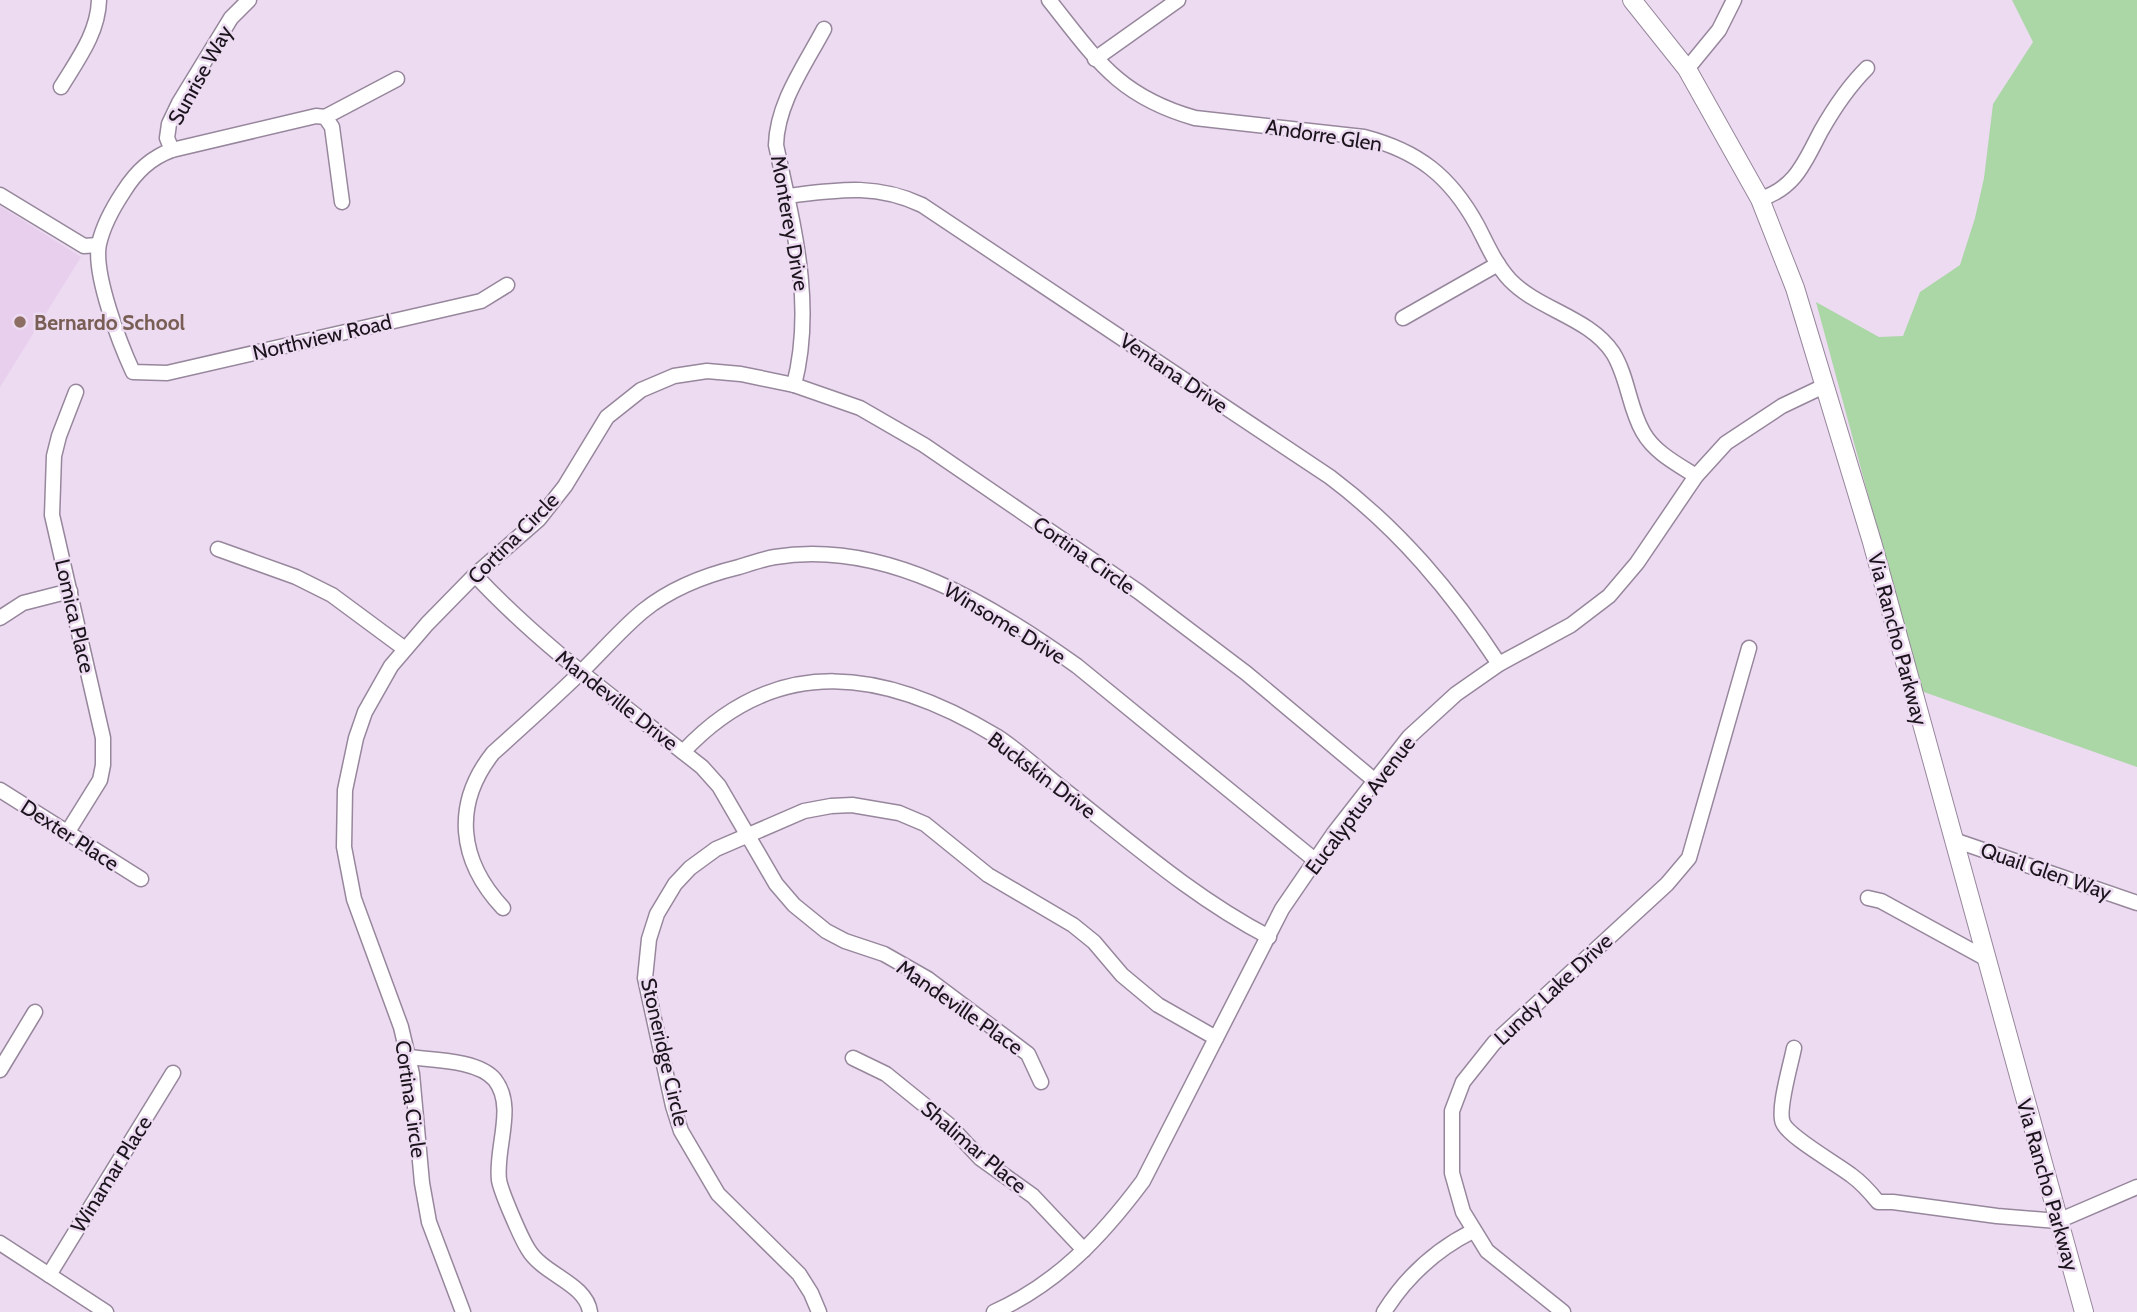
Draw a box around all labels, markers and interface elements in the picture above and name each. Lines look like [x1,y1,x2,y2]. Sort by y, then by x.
street label: Sunrise Way [163,21,238,129]
street label: Andorre Glen [1264,113,1384,157]
street label: Monterey Drive [766,153,814,293]
street label: Northview Road [250,309,394,365]
place label: Bernardo School [34,310,186,335]
marker: Bernardo School [12,314,28,330]
street label: Ventana Drive [1115,328,1233,418]
street label: Cortina Circle [462,487,564,589]
street label: Cortina Circle [1028,511,1140,599]
street label: Via Rancho Parkway [1863,550,1933,728]
street label: Lomica Place [50,557,100,676]
street label: Winsome Drive [940,577,1070,669]
street label: Mandeville Drive [551,645,683,756]
street label: Buckskin Drive [983,726,1101,824]
street label: Eucalyptus Avenue [1300,731,1420,879]
street label: Dexter Place [16,794,124,876]
street label: Quail Glen Way [1977,837,2115,905]
street label: Lundy Lake Drive [1489,928,1617,1050]
street label: Mandeville Place [892,954,1028,1060]
street label: Stoneridge Circle [636,976,694,1129]
street label: Cortina Circle [390,1039,432,1160]
street label: Shalimar Place [916,1096,1032,1198]
street label: Via Rancho Parkway [2011,1096,2085,1274]
street label: Winamar Place [65,1111,157,1237]

